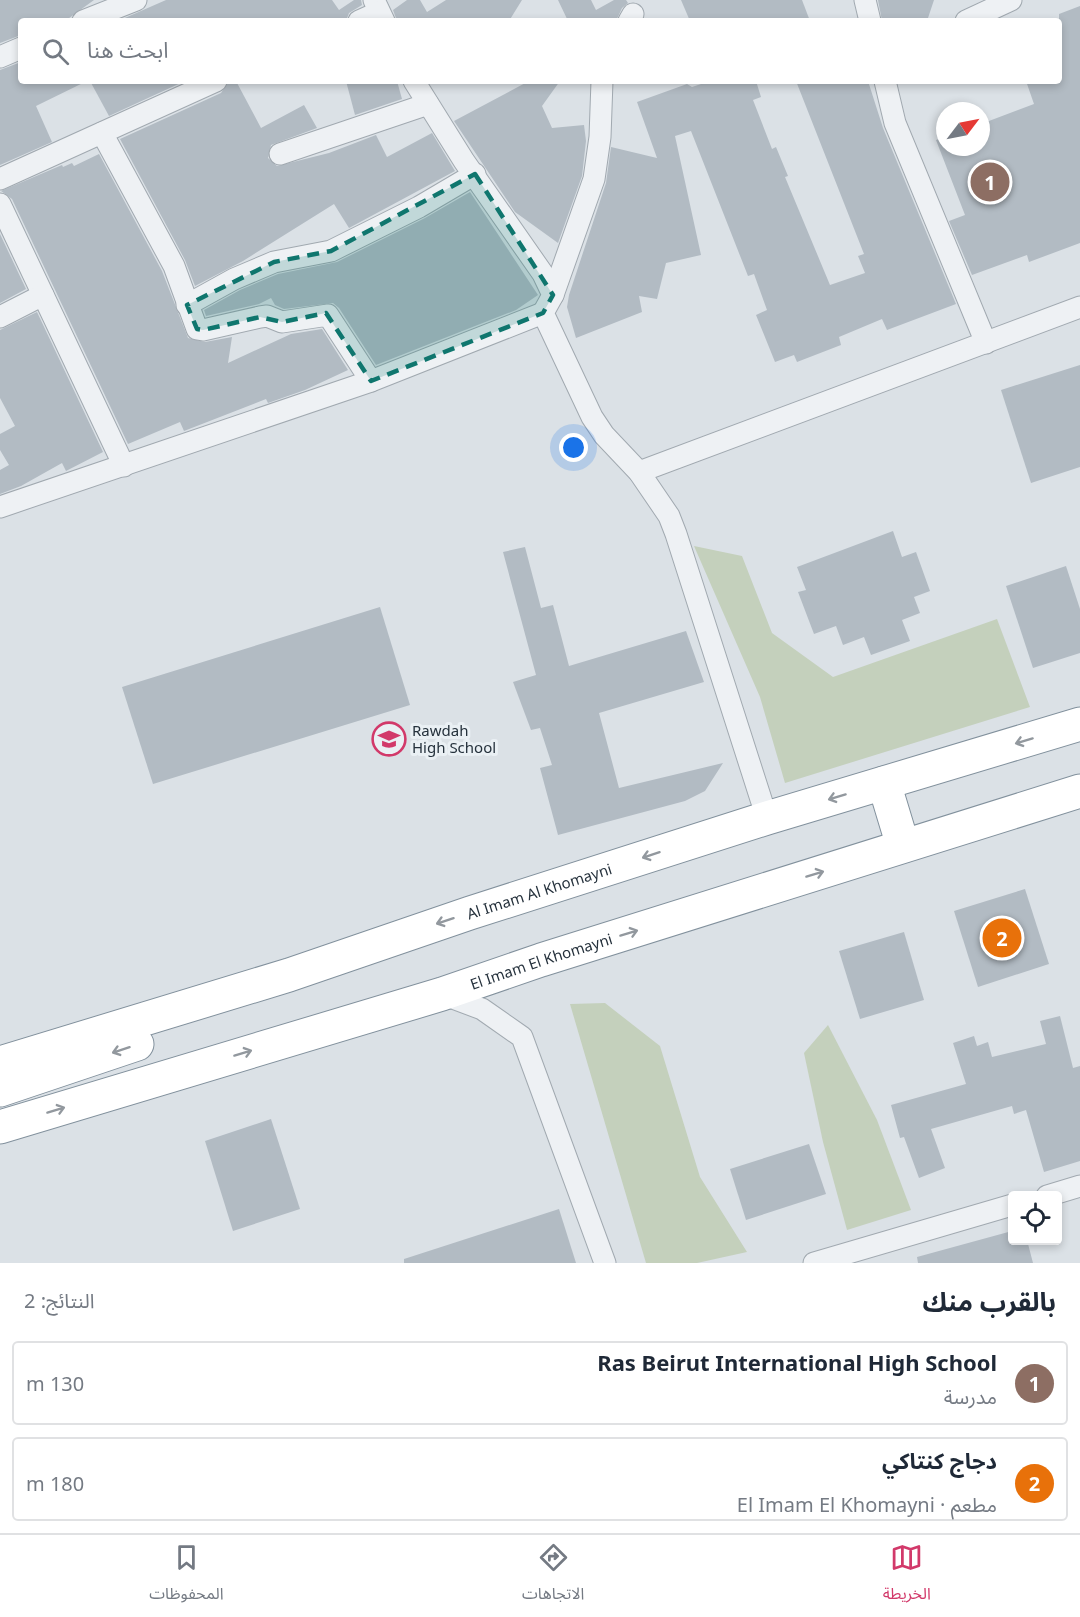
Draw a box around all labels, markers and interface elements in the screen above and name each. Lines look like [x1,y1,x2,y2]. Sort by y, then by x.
search box [18,18,1062,84]
text: ابحث هنا [87,34,169,64]
icon: search [39,35,72,68]
north arrow [936,102,990,156]
pin: 1 [970,160,1010,204]
your location [559,433,588,462]
place label: Rawdah High School [412,720,496,757]
school or university icon: Rawdah High School [371,721,407,757]
one-way arrow [1015,736,1034,747]
one-way arrow [828,792,847,803]
one-way arrow [642,851,661,862]
street label: Al Imam Al Khomayni [464,858,614,923]
one-way arrow [805,868,824,879]
one-way arrow [436,916,455,927]
pin: 2 [982,916,1022,960]
one-way arrow [619,926,638,937]
street label: El Imam El Khomayni [467,928,615,994]
one-way arrow [112,1045,131,1056]
one-way arrow [233,1047,252,1058]
one-way arrow [46,1104,65,1115]
map controls [1008,1191,1062,1245]
button: locate [1008,1191,1062,1245]
text: بالقرب منك [922,1283,1056,1319]
text: النتائج: 2 [24,1287,94,1314]
text: Ras Beirut International High School [597,1347,997,1377]
text: 130 m [26,1370,84,1397]
text: 1 [1029,1370,1040,1397]
text: مدرسة [944,1383,997,1410]
text: دجاج كنتاكي [882,1445,997,1475]
text: 180 m [26,1470,84,1497]
text: 2 [1029,1470,1040,1497]
text: مطعم · El Imam El Khomayni [737,1491,997,1518]
tab: المحفوظات [149,1541,223,1611]
tab: الاتجاهات [522,1541,584,1611]
tab: الخريطة [883,1541,931,1611]

